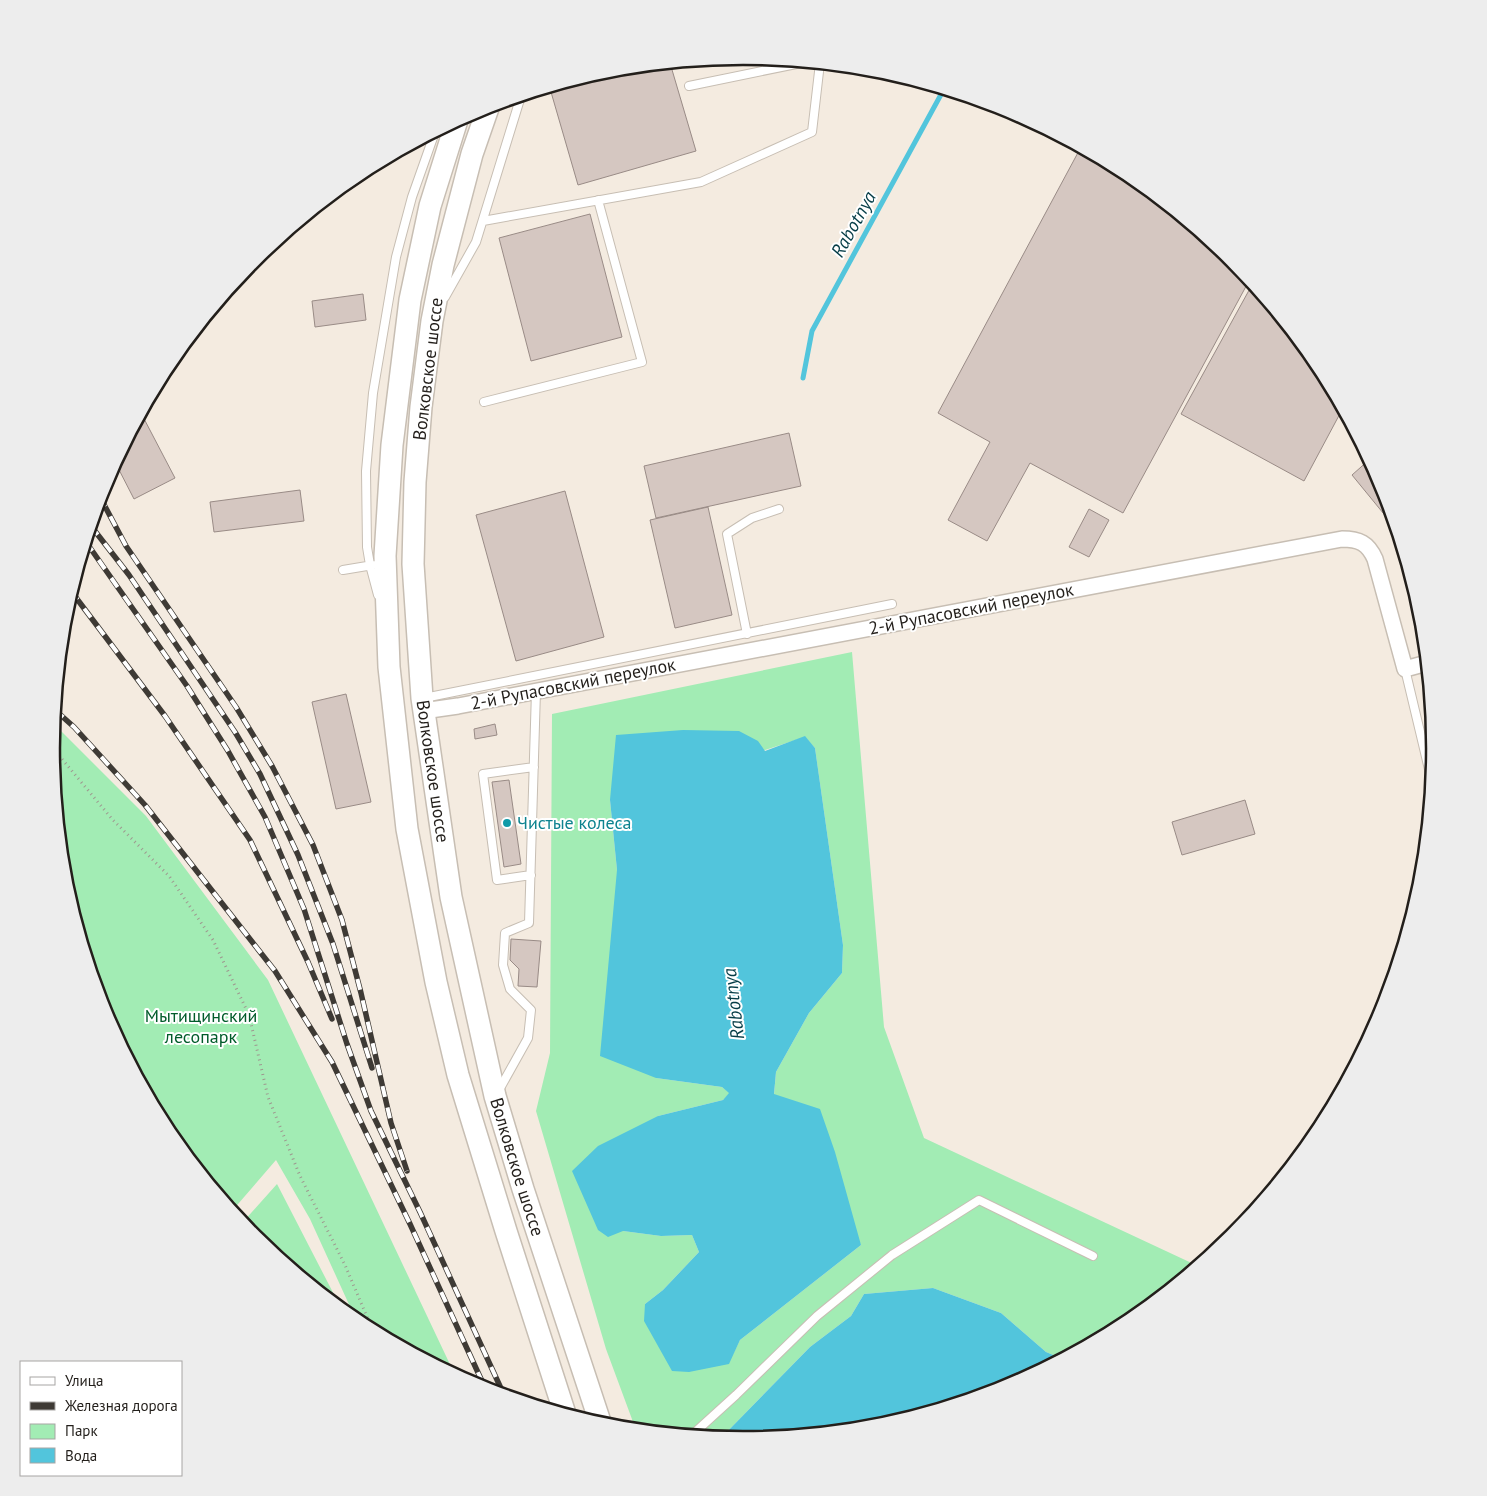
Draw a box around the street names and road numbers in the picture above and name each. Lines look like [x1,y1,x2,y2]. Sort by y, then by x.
street label: Волковское шоссе [407,296,448,442]
street label: 2-й Рупасовский переулок [866,577,1076,640]
street label: 2-й Рупасовский переулок [468,652,678,715]
street label: Волковское шоссе [411,698,455,844]
street label: Волковское шоссе [485,1095,550,1239]

